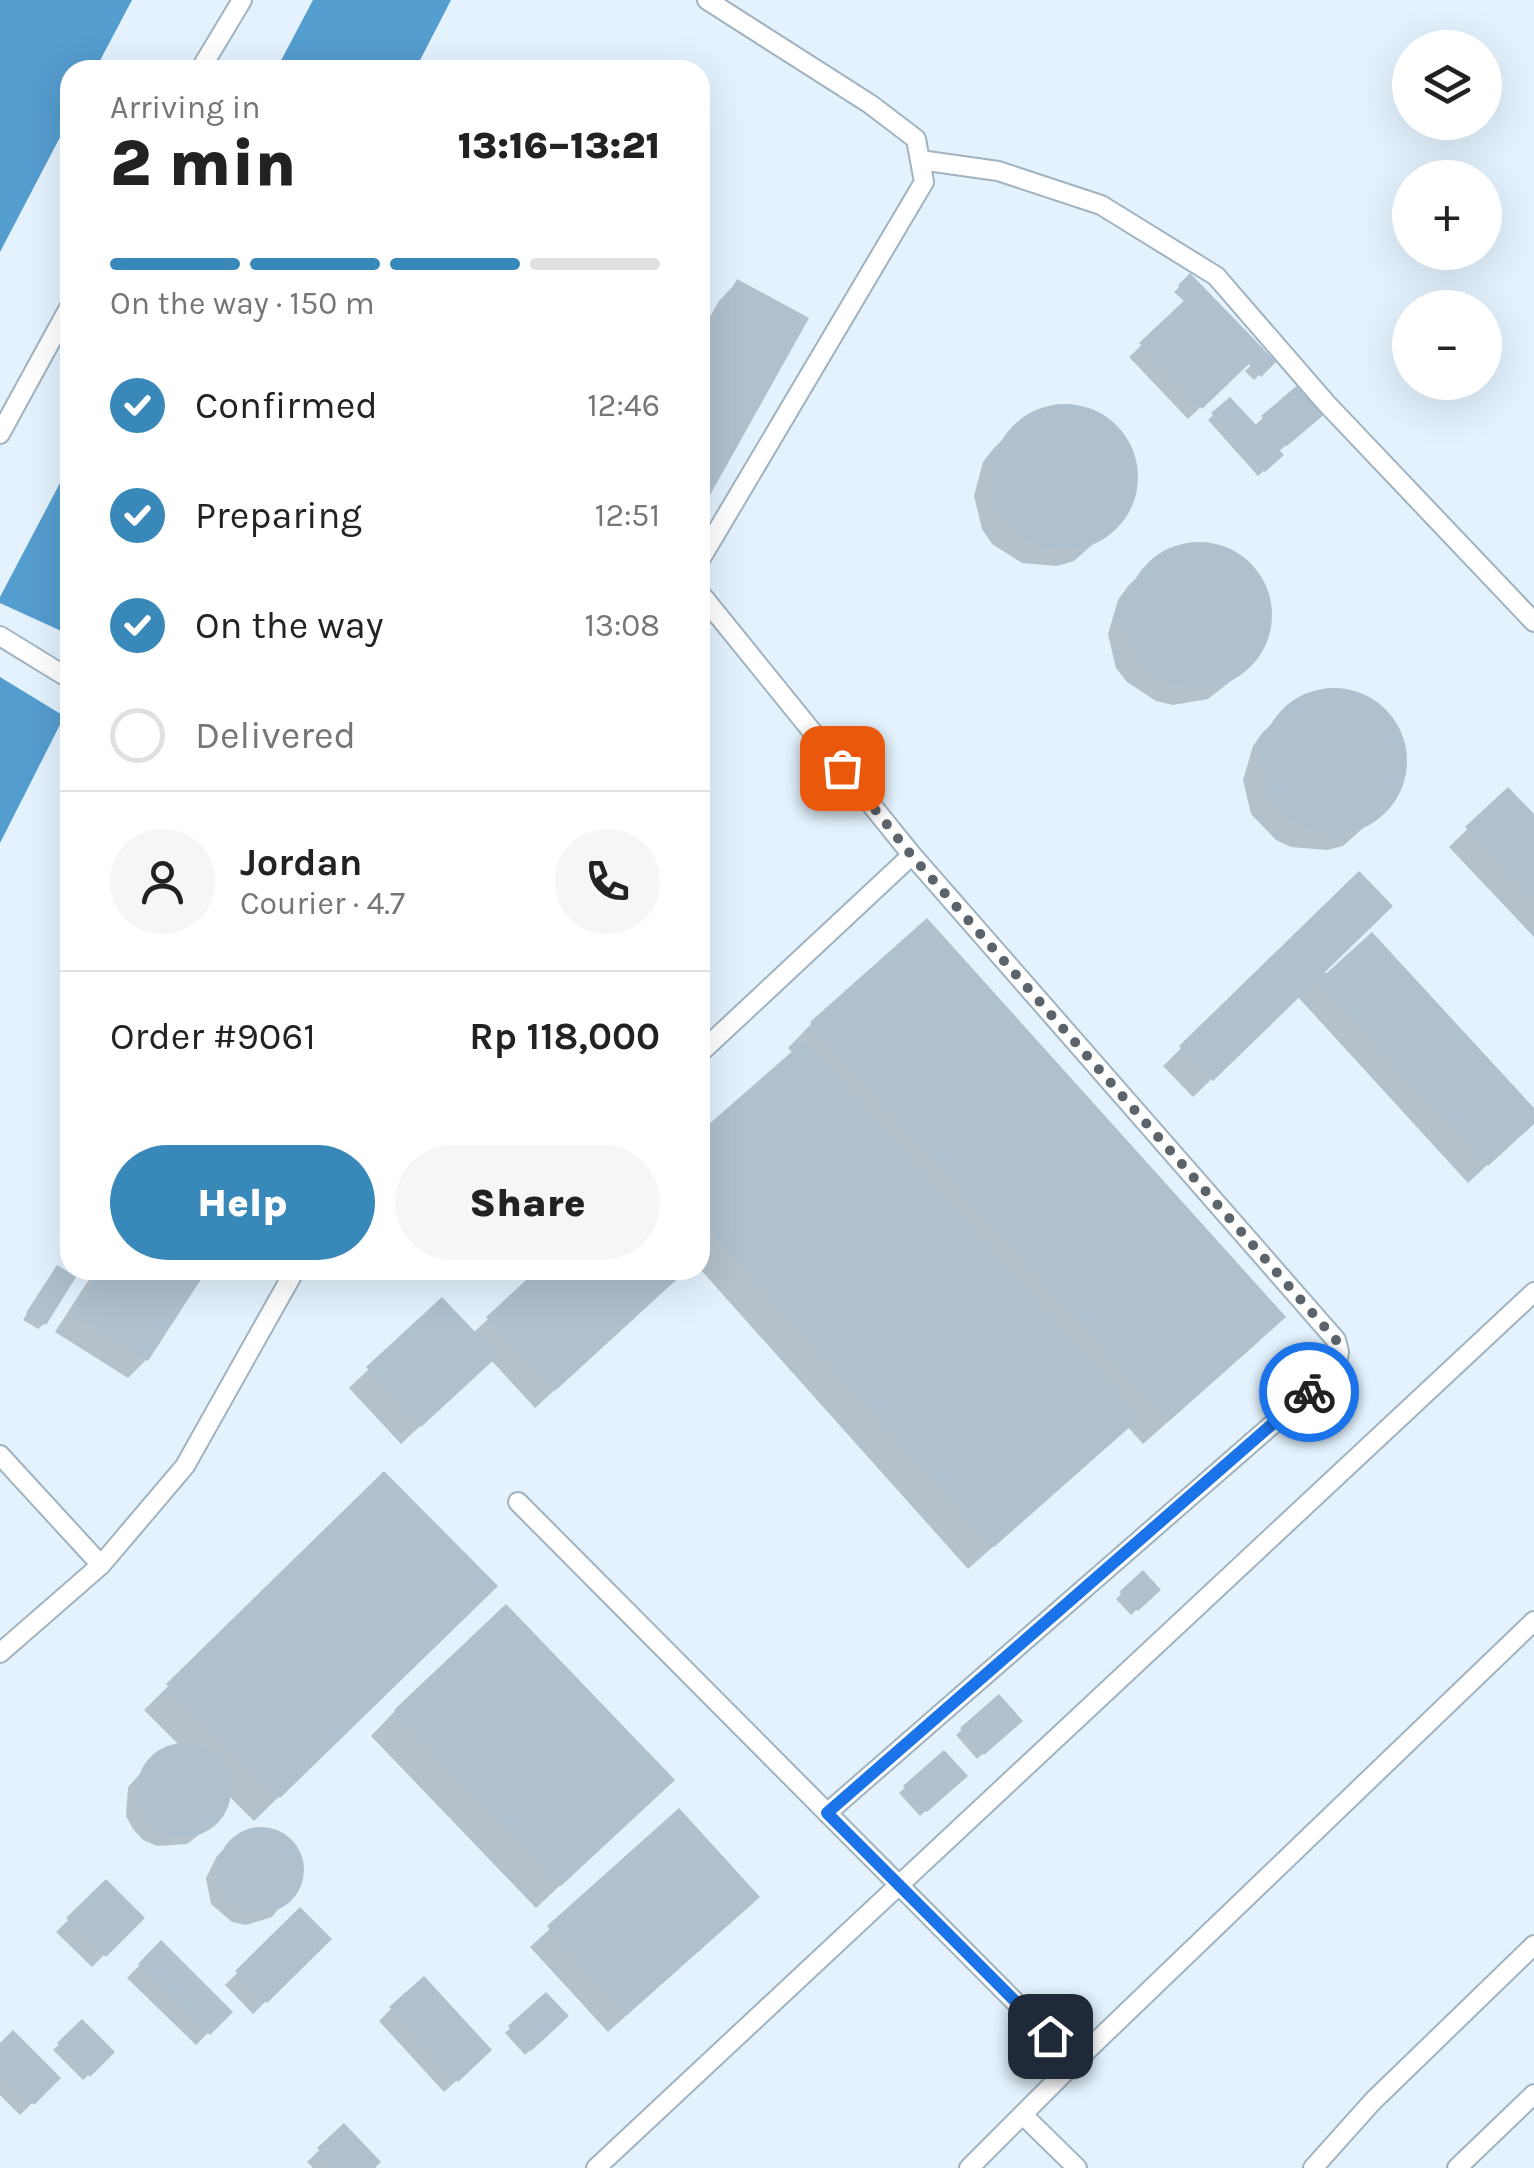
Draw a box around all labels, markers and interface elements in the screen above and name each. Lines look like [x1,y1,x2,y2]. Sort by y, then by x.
map controls [1392,30,1502,400]
button: layers [1392,30,1502,140]
text: Arriving in [110,89,261,126]
text: 13:16–13:21 [458,123,660,168]
text: 2 min [110,125,296,201]
button: + [1392,160,1502,270]
text: On the way · 150 m [110,285,375,322]
button: − [1392,290,1502,400]
icon: check [110,378,165,433]
text: Confirmed [195,383,378,428]
text: 12:46 [587,387,660,424]
icon: check [110,488,165,543]
text: Preparing [195,493,362,538]
text: 12:51 [595,497,660,534]
icon: check [110,598,165,653]
text: On the way [195,603,383,648]
text: 13:08 [584,607,660,644]
text: Delivered [195,713,356,758]
pin [800,726,885,811]
icon: bag [815,741,870,796]
button: person [110,829,215,934]
button: phone [555,829,660,934]
text: Jordan [240,840,363,885]
text: Courier · 4.7 [240,885,405,922]
text: Order #9061 [110,1014,316,1059]
text: Rp 118,000 [469,1014,660,1059]
button: Help [110,1145,375,1260]
button: Share [395,1145,660,1260]
courier [1259,1342,1359,1442]
icon: bike [1282,1365,1337,1420]
pin [1008,1994,1093,2079]
icon: home [1023,2009,1078,2064]

